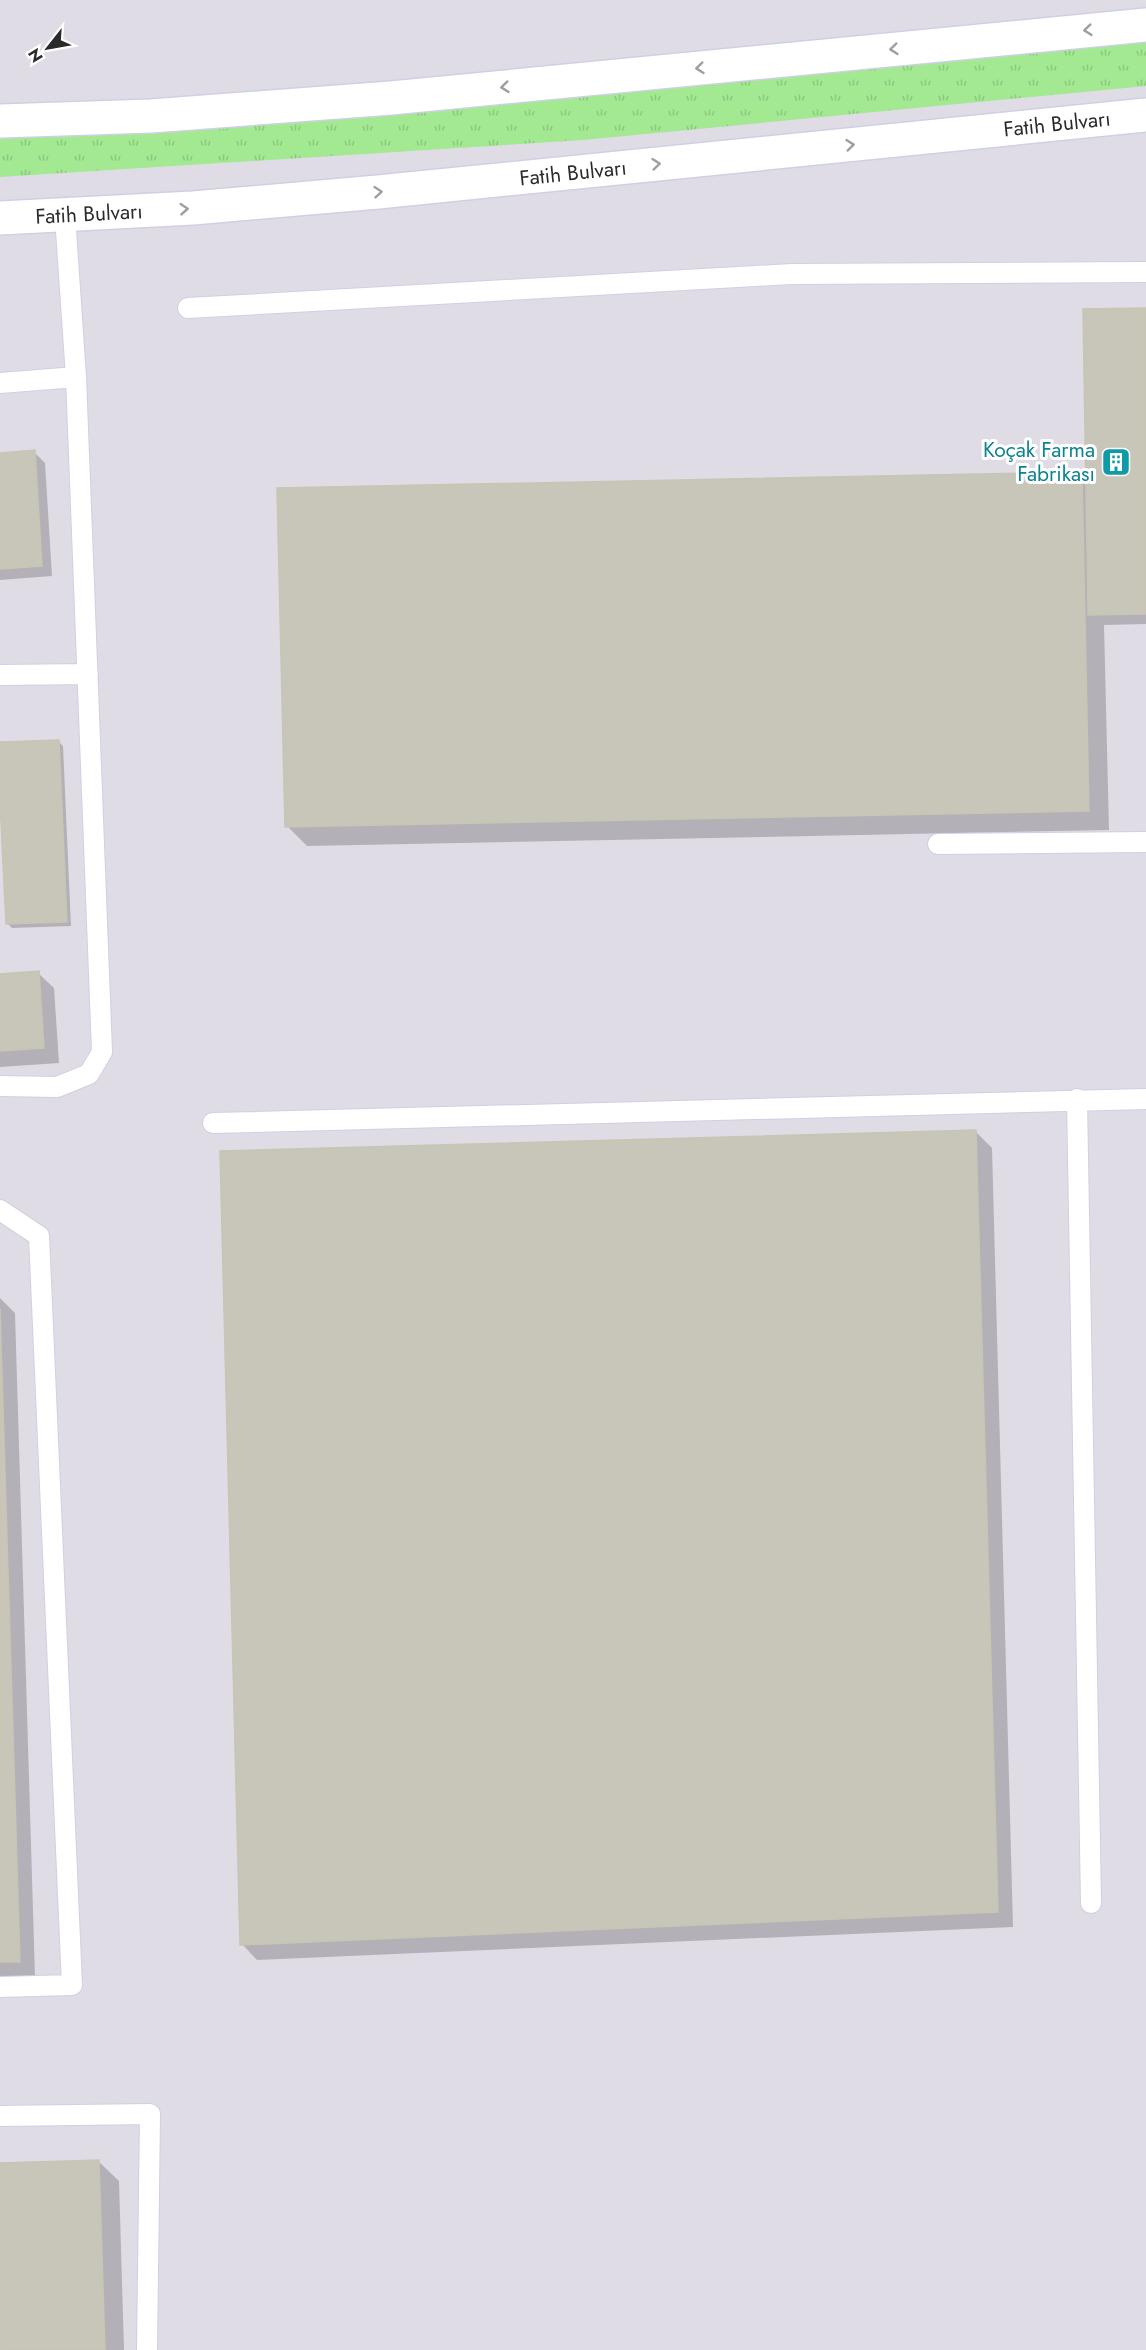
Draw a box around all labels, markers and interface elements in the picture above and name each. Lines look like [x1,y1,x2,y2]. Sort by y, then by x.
north arrow [18,18,78,78]
one-way arrow [1083,23,1092,36]
one-way arrow [889,42,898,55]
text: N [22,44,49,67]
one-way arrow [695,61,704,74]
one-way arrow [501,80,510,93]
street label: Fatih Bulvarı [1002,103,1112,145]
one-way arrow [846,139,855,152]
street label: Fatih Bulvarı [518,152,628,194]
one-way arrow [652,158,661,171]
one-way arrow [374,186,383,199]
street label: Fatih Bulvarı [35,196,143,232]
one-way arrow [180,203,189,216]
place label: Koçak Farma Fabrikası [983,435,1095,489]
building icon: Koçak Farma Fabrikası [1100,446,1132,478]

